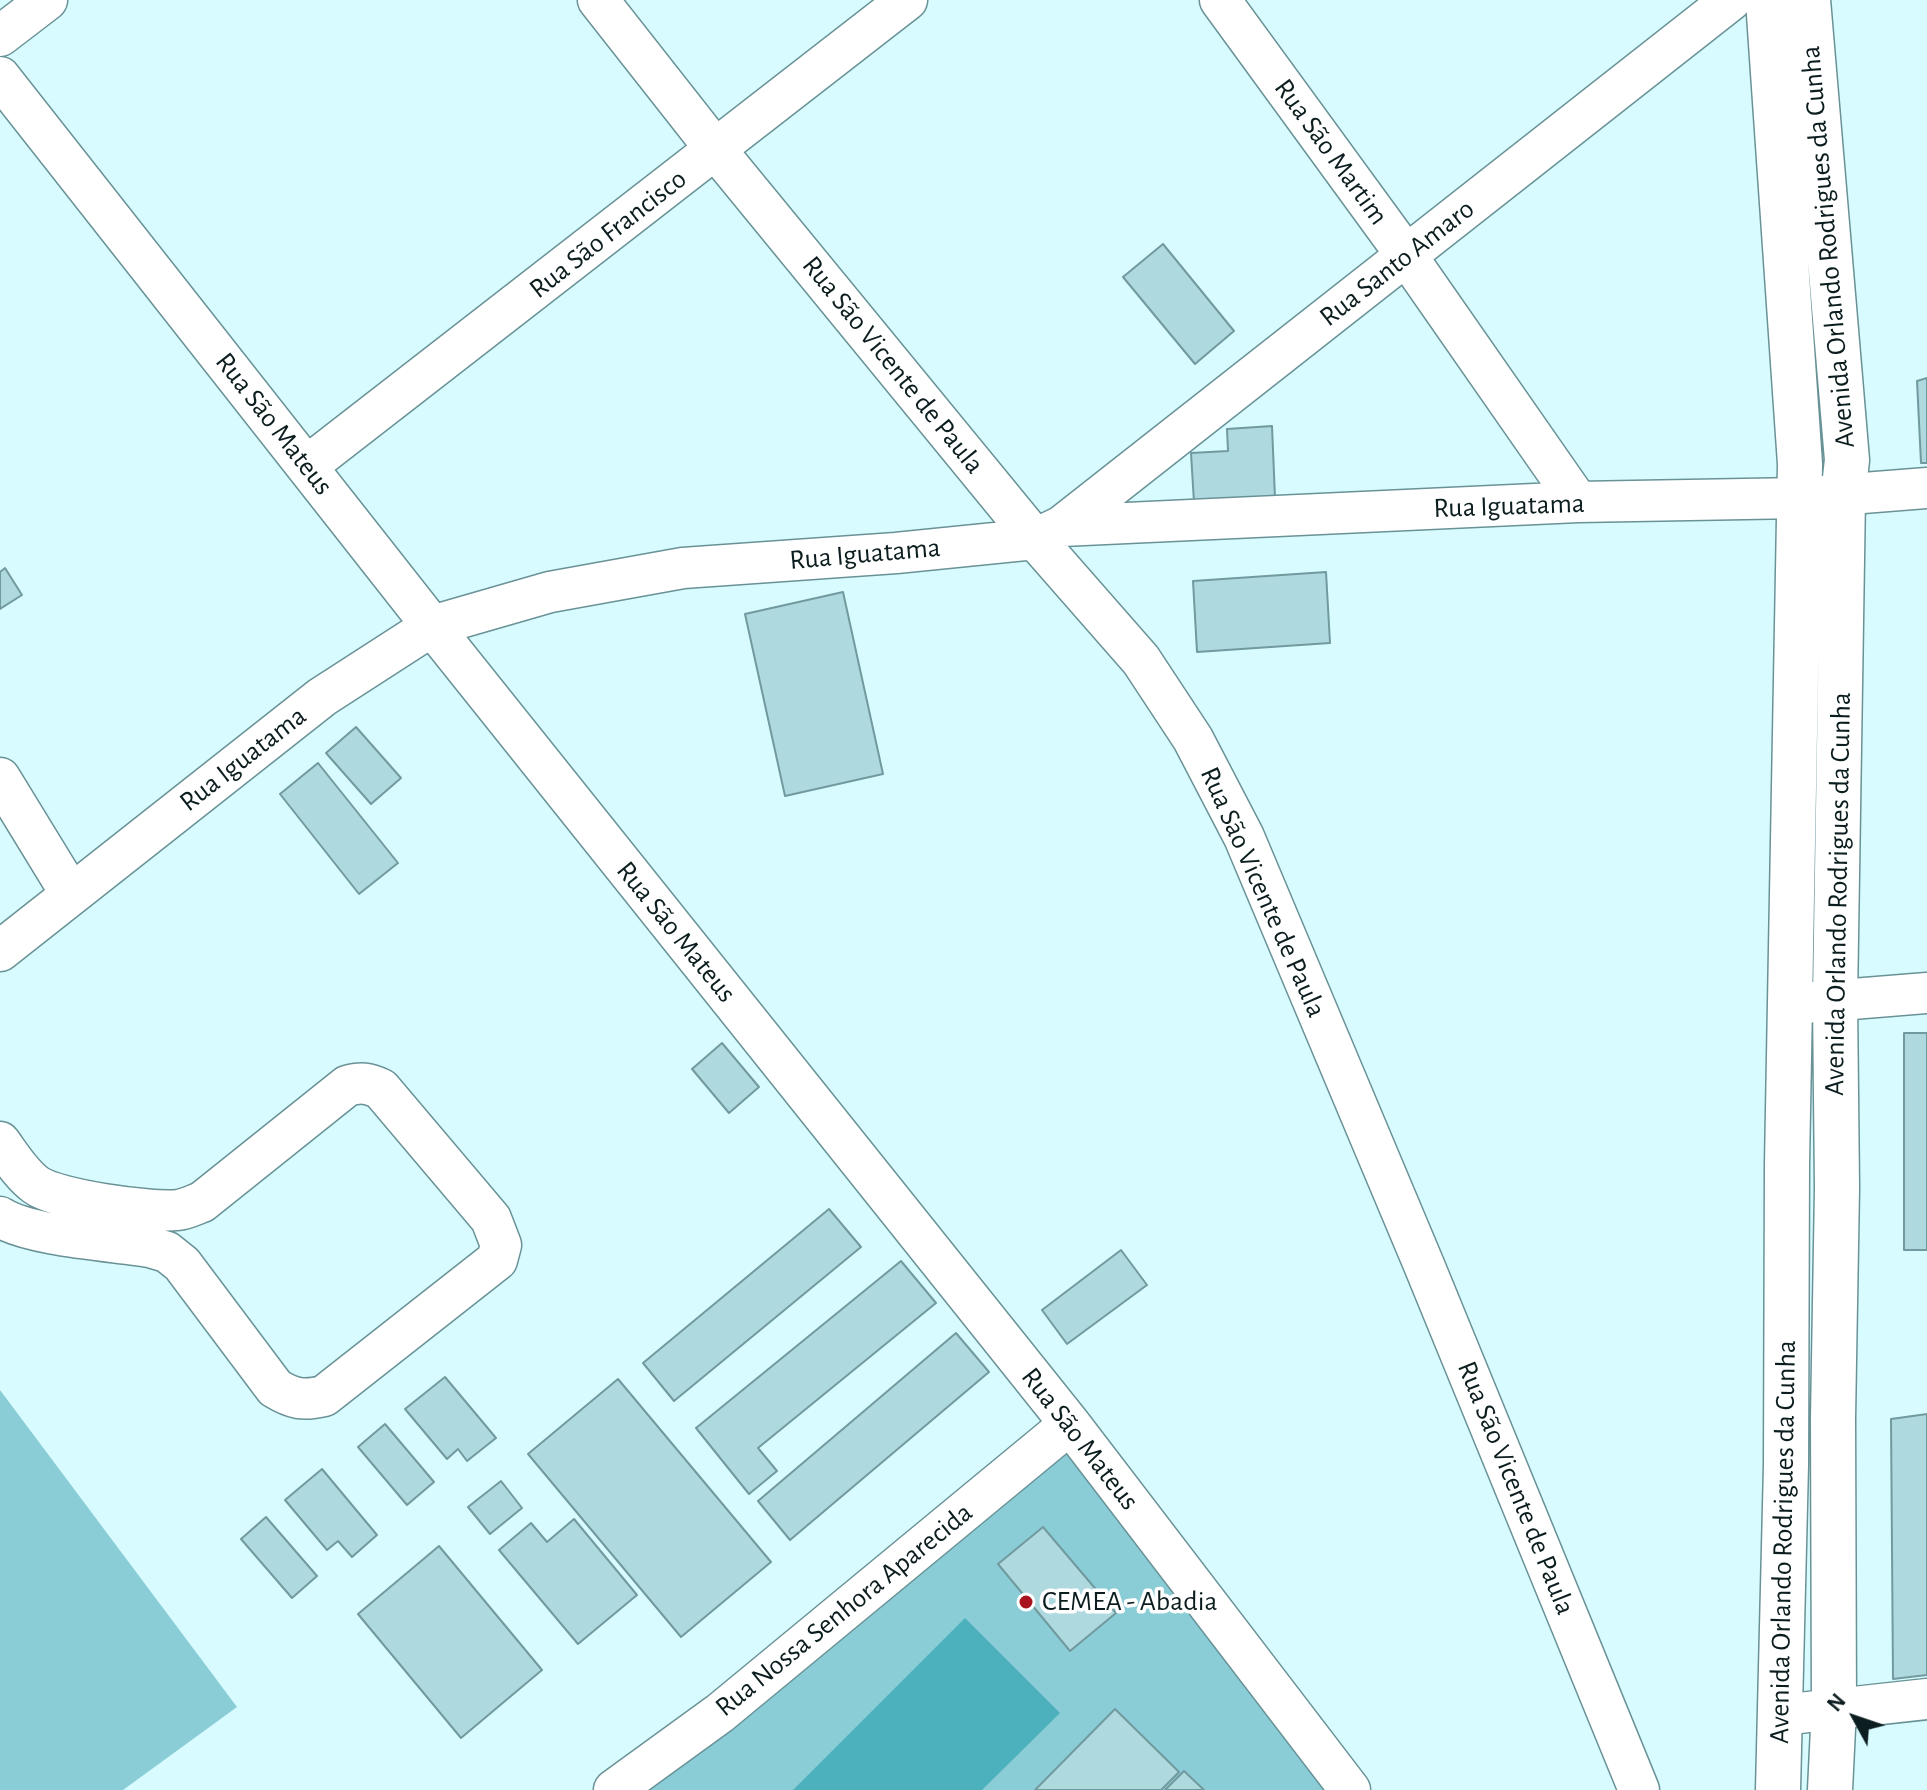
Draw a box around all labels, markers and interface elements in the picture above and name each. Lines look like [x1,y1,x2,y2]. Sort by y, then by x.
street label: Avenida Orlando Rodrigues da Cunha [1794,44,1862,450]
street label: Rua São Martim [1267,72,1395,232]
street label: Rua São Francisco [523,162,693,306]
street label: Rua Santo Amaro [1313,192,1481,334]
street label: Rua São Vicente de Paula [795,249,991,481]
street label: Rua São Mateus [208,346,340,502]
street label: Rua Iguatama [1433,487,1585,525]
street label: Rua Iguatama [788,531,942,577]
street label: Avenida Orlando Rodrigues da Cunha [1818,692,1858,1096]
street label: Rua Iguatama [173,699,313,819]
street label: Rua São Vicente de Paula [1193,762,1333,1022]
street label: Rua São Mateus [609,855,743,1009]
street label: Avenida Orlando Rodrigues da Cunha [1763,1340,1803,1744]
street label: Rua São Vicente de Paula [1450,1356,1582,1620]
street label: Rua São Mateus [1014,1361,1146,1517]
street label: Rua Nossa Senhora Aparecida [709,1496,979,1724]
place label: CEMEA - Abadia [1042,1585,1217,1619]
marker: CEMEA - Abadia [1017,1593,1035,1611]
north arrow [1815,1678,1895,1758]
text: N [1823,1690,1850,1716]

